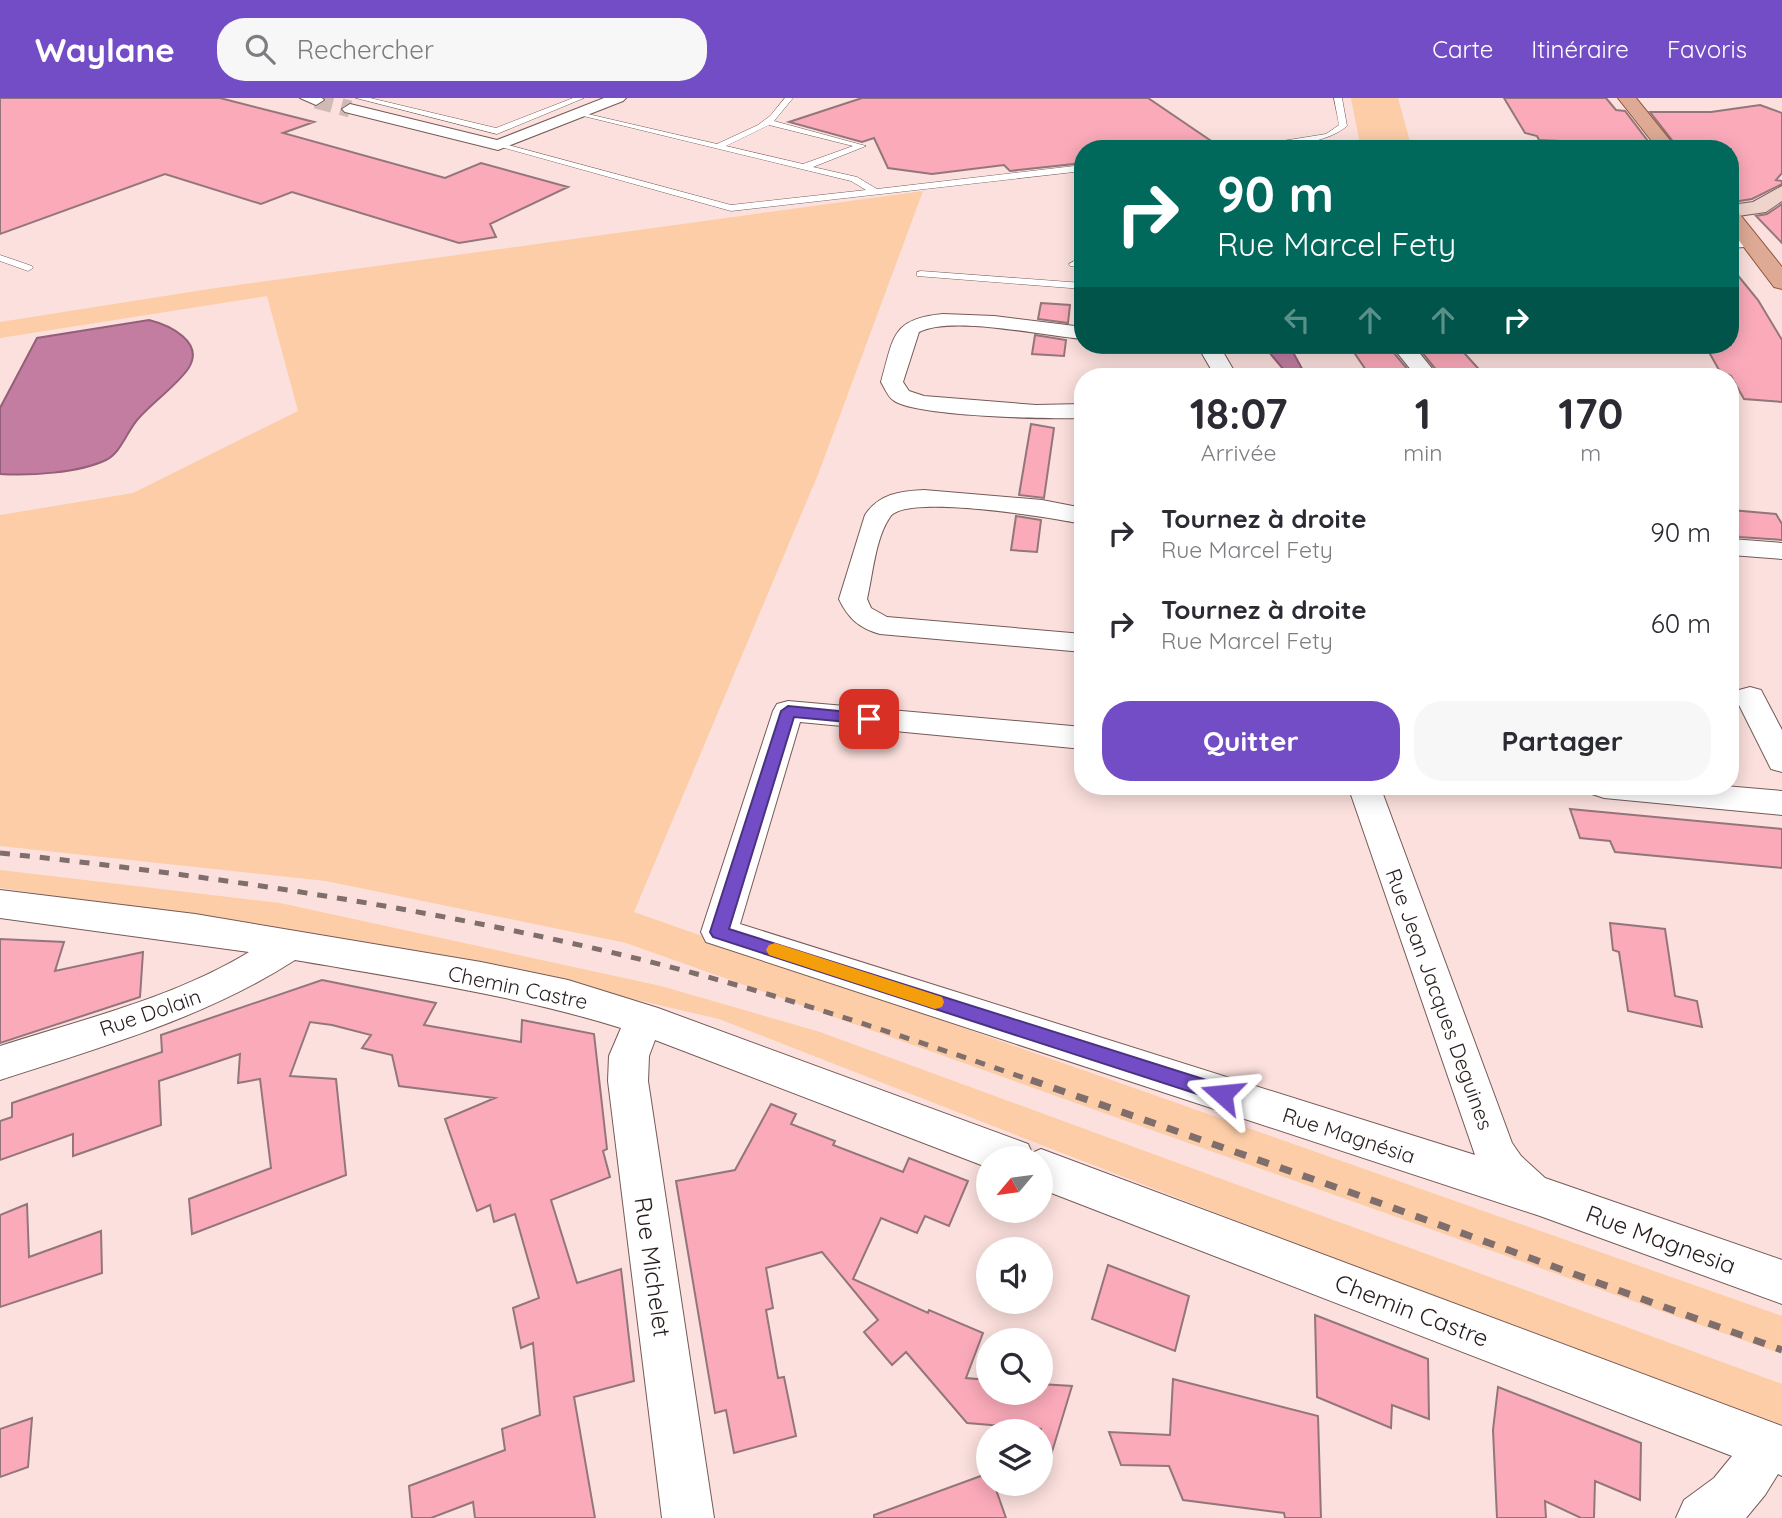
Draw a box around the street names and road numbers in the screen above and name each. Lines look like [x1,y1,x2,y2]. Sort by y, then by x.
street label: Rue Jean Jacques Deguines [1381,865,1499,1133]
street label: Chemin Castre [446,960,590,1014]
street label: Rue Dolain [96,983,204,1041]
street label: Rue Magnésia [1280,1101,1418,1169]
street label: Rue Michelet [628,1195,678,1339]
street label: Rue Magnesia [1582,1198,1740,1280]
street label: Chemin Castre [1331,1267,1493,1353]

